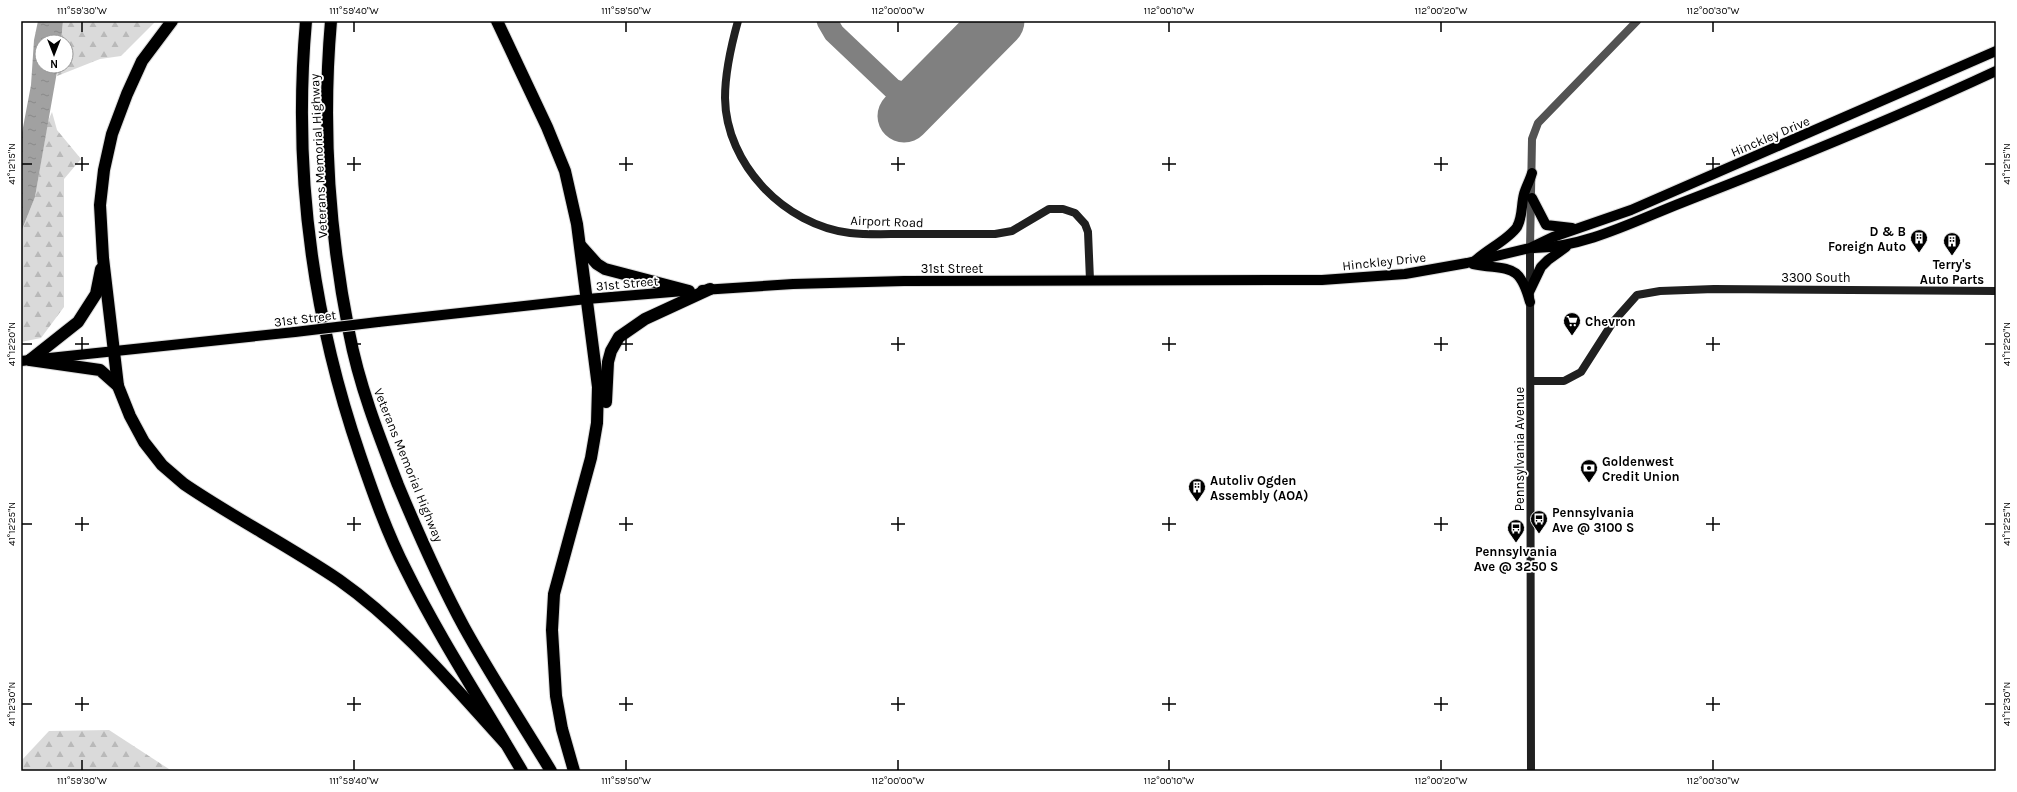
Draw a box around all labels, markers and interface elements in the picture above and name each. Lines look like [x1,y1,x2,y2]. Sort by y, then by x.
text: 111°59'30"W [57,5,107,17]
text: 111°59'40"W [329,5,379,17]
text: 111°59'50"W [601,5,651,17]
text: 112°00'00"W [872,5,924,17]
text: 112°00'10"W [1144,5,1194,17]
text: 112°00'20"W [1415,5,1467,17]
text: 112°00'30"W [1687,5,1739,17]
north arrow [34,34,74,74]
text: N [50,57,58,70]
street label: Veterans Memorial Highway [307,73,330,239]
street label: Hinckley Drive [1728,113,1812,160]
text: 41°12'15"N [6,143,18,185]
text: 41°12'15"N [2001,143,2013,185]
street label: Airport Road [850,213,924,230]
place label: D & B Foreign Auto [1828,224,1906,254]
building icon: D & B Foreign Auto [1909,228,1929,253]
building icon: Terry's Auto Parts [1942,231,1962,256]
street label: Hinckley Drive [1341,250,1427,273]
place label: Terry's Auto Parts [1920,257,1984,287]
street label: 31st Street [921,261,983,276]
street label: 3300 South [1781,270,1851,285]
street label: 31st Street [595,273,659,294]
street label: 31st Street [273,307,337,330]
supermarket icon: Chevron [1562,311,1582,336]
place label: Chevron [1585,314,1636,329]
text: 41°12'20"N [6,322,18,366]
text: 41°12'20"N [2001,322,2013,366]
street label: Veterans Memorial Highway [371,386,446,544]
street label: Pennsylvania Avenue [1512,387,1527,511]
place label: Goldenwest Credit Union [1602,454,1680,484]
bank icon: Goldenwest Credit Union [1579,458,1599,483]
place label: Autoliv Ogden Assembly (AOA) [1210,473,1308,503]
building icon: Autoliv Ogden Assembly (AOA) [1187,477,1207,502]
text: 41°12'25"N [6,502,18,546]
text: 41°12'25"N [2001,502,2013,546]
place label: Pennsylvania Ave @ 3100 S [1552,505,1634,535]
bus stop icon: Pennsylvania Ave @ 3100 S [1529,509,1549,534]
bus stop icon: Pennsylvania Ave @ 3250 S [1506,518,1526,543]
place label: Pennsylvania Ave @ 3250 S [1474,544,1558,574]
text: 41°12'30"N [6,682,18,726]
text: 41°12'30"N [2001,682,2013,726]
text: 111°59'30"W [57,775,107,787]
text: 111°59'40"W [329,775,379,787]
text: 111°59'50"W [601,775,651,787]
text: 112°00'00"W [872,775,924,787]
text: 112°00'10"W [1144,775,1194,787]
text: 112°00'20"W [1415,775,1467,787]
text: 112°00'30"W [1687,775,1739,787]

